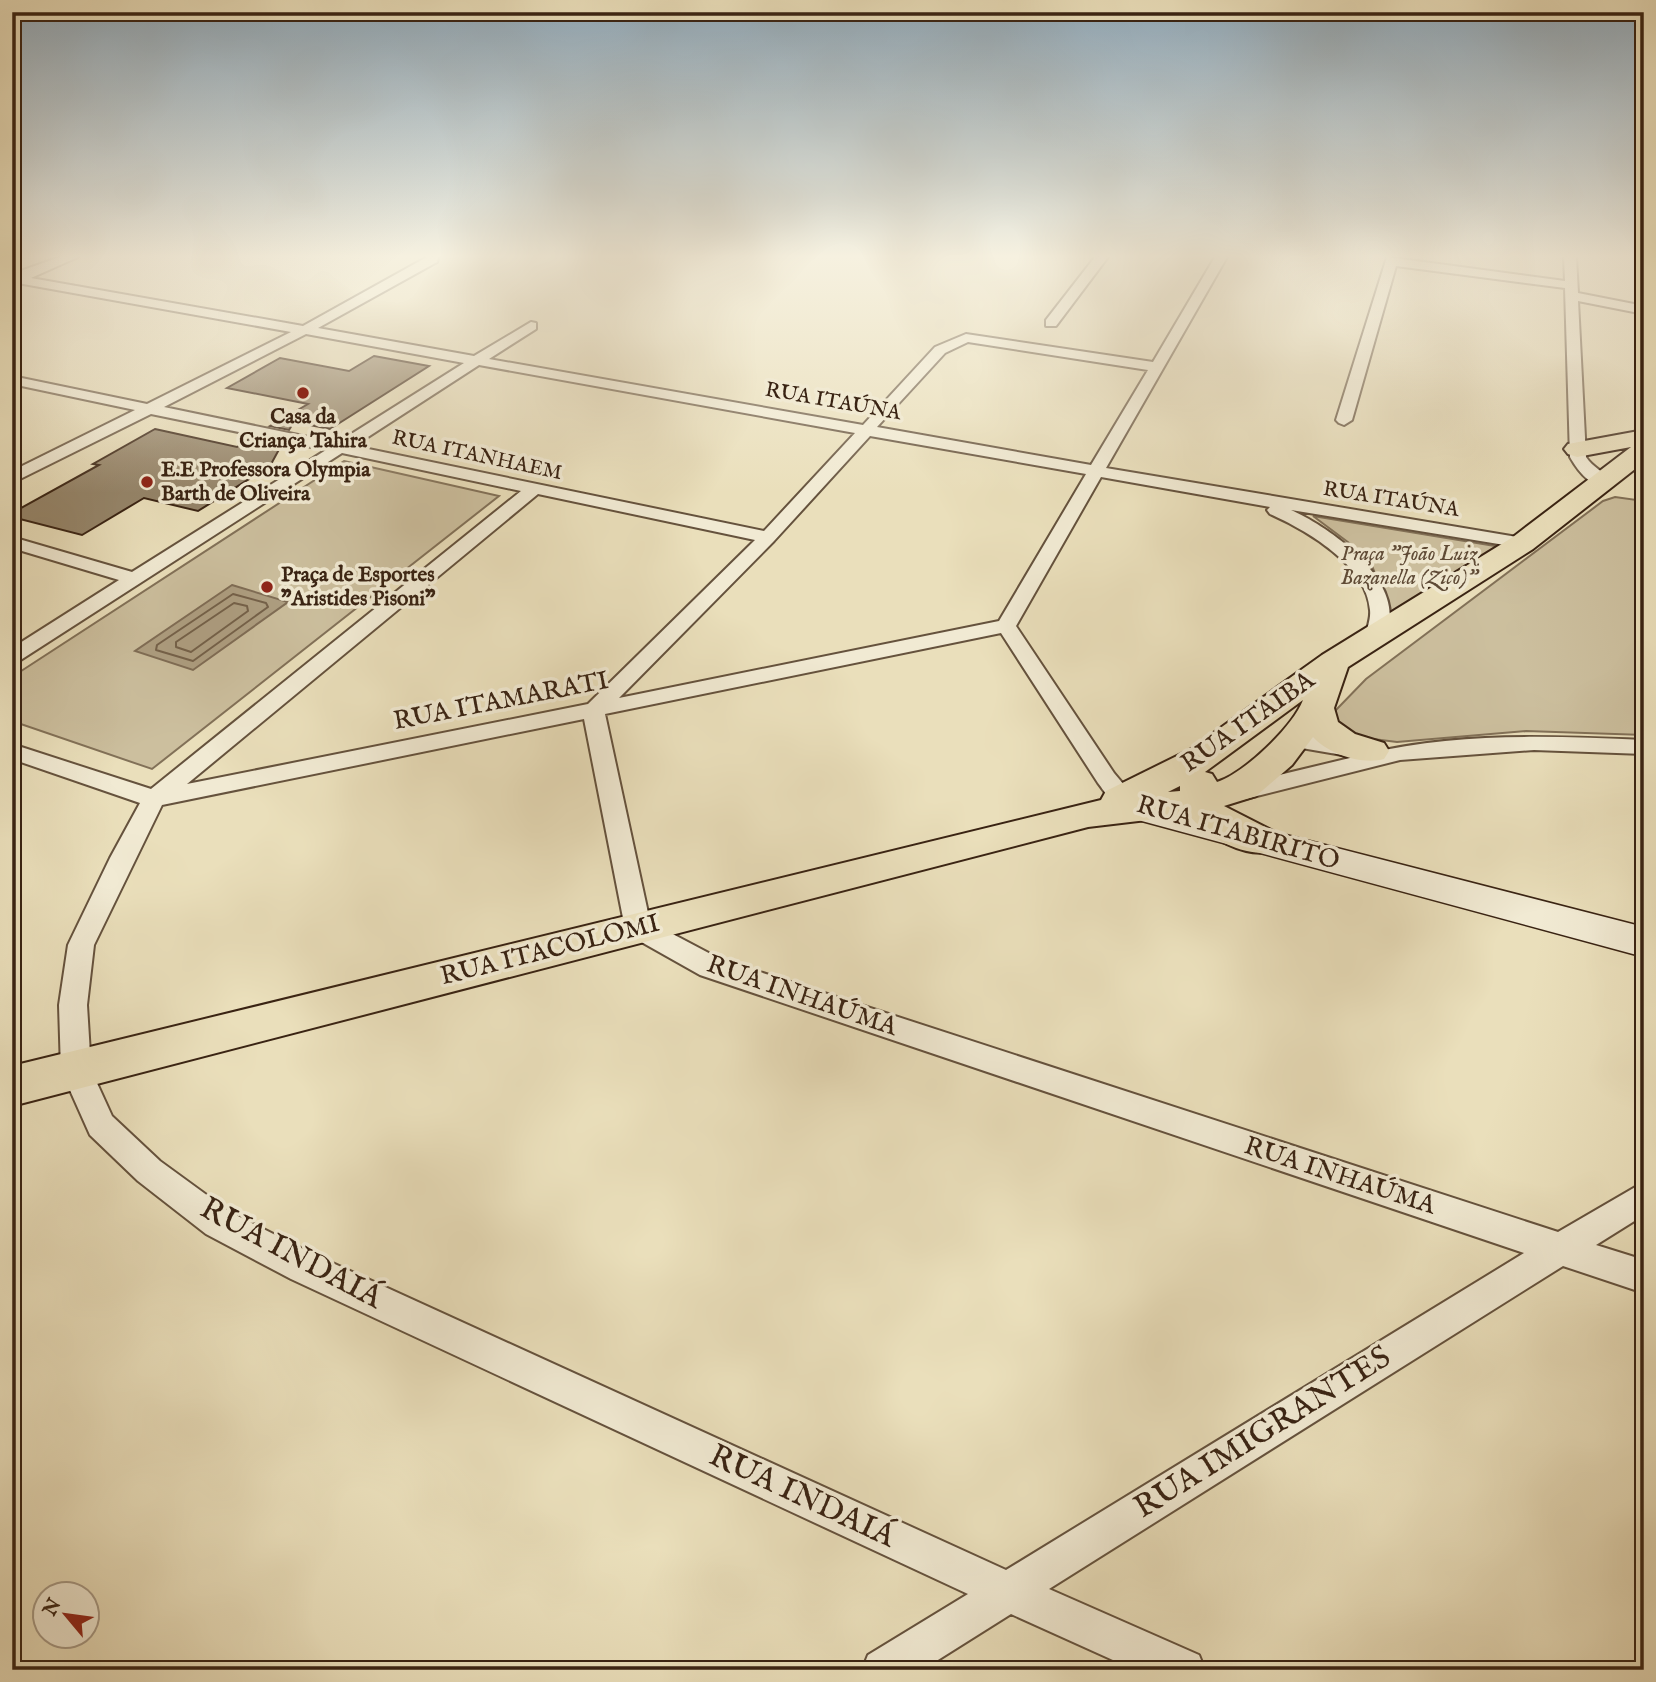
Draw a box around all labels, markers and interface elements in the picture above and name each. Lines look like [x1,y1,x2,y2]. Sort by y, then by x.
street label: RUA ITAÚNA [763,377,904,427]
marker: Casa da Criança Tahira [295,385,311,401]
place label: Casa da Criança Tahira [239,404,368,455]
street label: RUA ITANHAEM [389,425,565,487]
place label: E.E Professora Olympia Barth de Oliveira [161,457,371,508]
marker: E.E Professora Olympia Barth de Oliveira [139,474,155,490]
street label: RUA ITAÚNA [1321,476,1462,524]
park label: Praça "João Luiz Bazanella (Zico)" [1340,541,1480,592]
place label: Praça de Esportes "Aristides Pisoni" [281,562,436,613]
marker: Praça de Esportes "Aristides Pisoni" [259,579,275,595]
street label: RUA ITAIBA [1175,663,1322,780]
street label: RUA ITAMARATI [391,664,611,738]
street label: RUA ITABIRITO [1133,788,1343,878]
street label: RUA ITACOLOMI [437,907,663,993]
street label: RUA INHAÚMA [702,948,903,1045]
street label: RUA INHAÚMA [1240,1129,1441,1223]
street label: RUA INDAIÁ [193,1188,391,1320]
street label: RUA IMIGRANTES [1127,1337,1399,1529]
street label: RUA INDAIÁ [702,1435,903,1559]
north arrow [32,1580,102,1650]
text: N [38,1594,68,1622]

